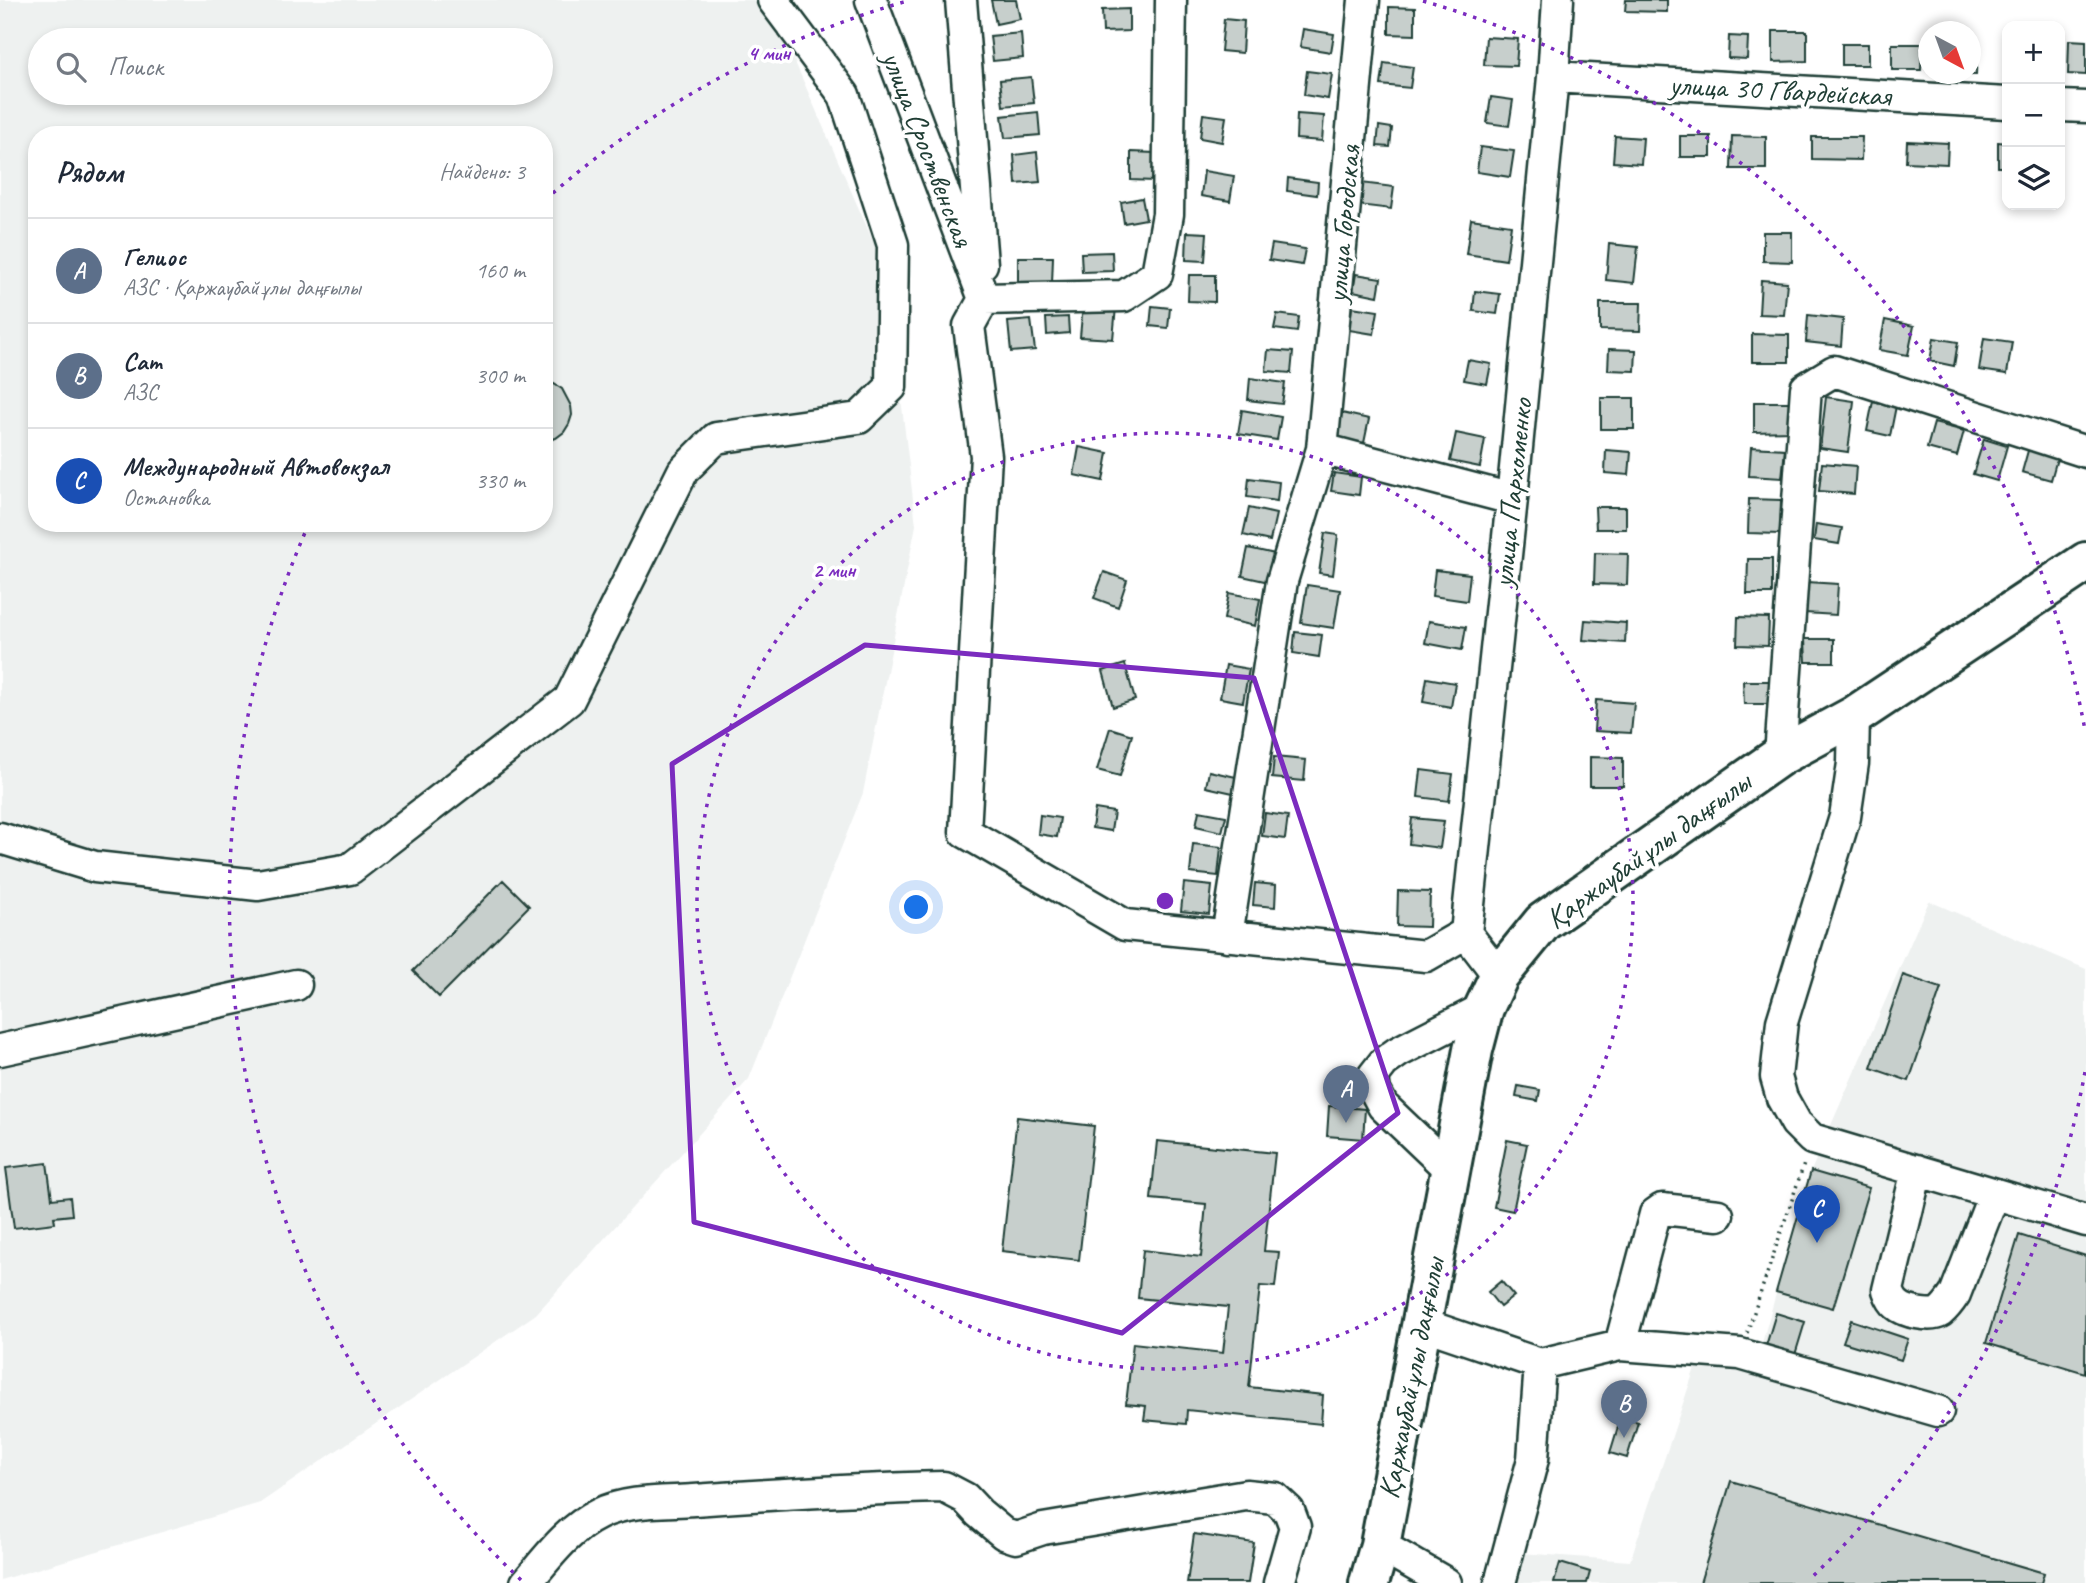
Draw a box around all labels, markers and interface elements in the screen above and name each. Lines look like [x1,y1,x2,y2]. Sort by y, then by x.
north arrow [1918,21,1981,84]
map controls [2002,21,2065,210]
button: + [2002,21,2065,84]
search box [28,28,553,105]
text: 4 мин [748,40,792,66]
street label: улица Сроственская [873,44,983,253]
icon: search [52,48,90,86]
text: Поиск [108,50,163,83]
street label: улица 30 Гвардейская [1666,65,1894,115]
button: − [2002,84,2065,147]
street label: улица Городская [1317,142,1369,307]
button: layers [2002,147,2065,210]
text: Рядом [56,153,123,191]
text: Найдено: 3 [439,157,525,186]
text: Гелиос [123,240,186,273]
text: A [73,256,85,285]
text: 160 m [476,256,525,285]
text: АЗС · Қаржаубайұлы даңғылы [123,273,361,302]
text: Сат [123,345,161,378]
text: B [73,361,85,390]
text: 300 m [476,361,525,390]
text: АЗС [123,378,158,407]
street label: улица Пархоменко [1483,395,1541,591]
text: Международный Автовокзал [123,450,389,483]
text: C [74,466,84,495]
text: 330 m [476,466,525,495]
text: Остановка [123,483,209,512]
text: 2 мин [813,557,857,583]
street label: Қаржаубайұлы даңғылы [1538,761,1760,937]
centre of rings [1153,889,1177,913]
your location [899,890,933,924]
pin: A [1323,1065,1369,1123]
pin: C [1794,1185,1840,1243]
street label: Қаржаубайұлы даңғылы [1369,1252,1453,1502]
pin: B [1601,1380,1647,1438]

